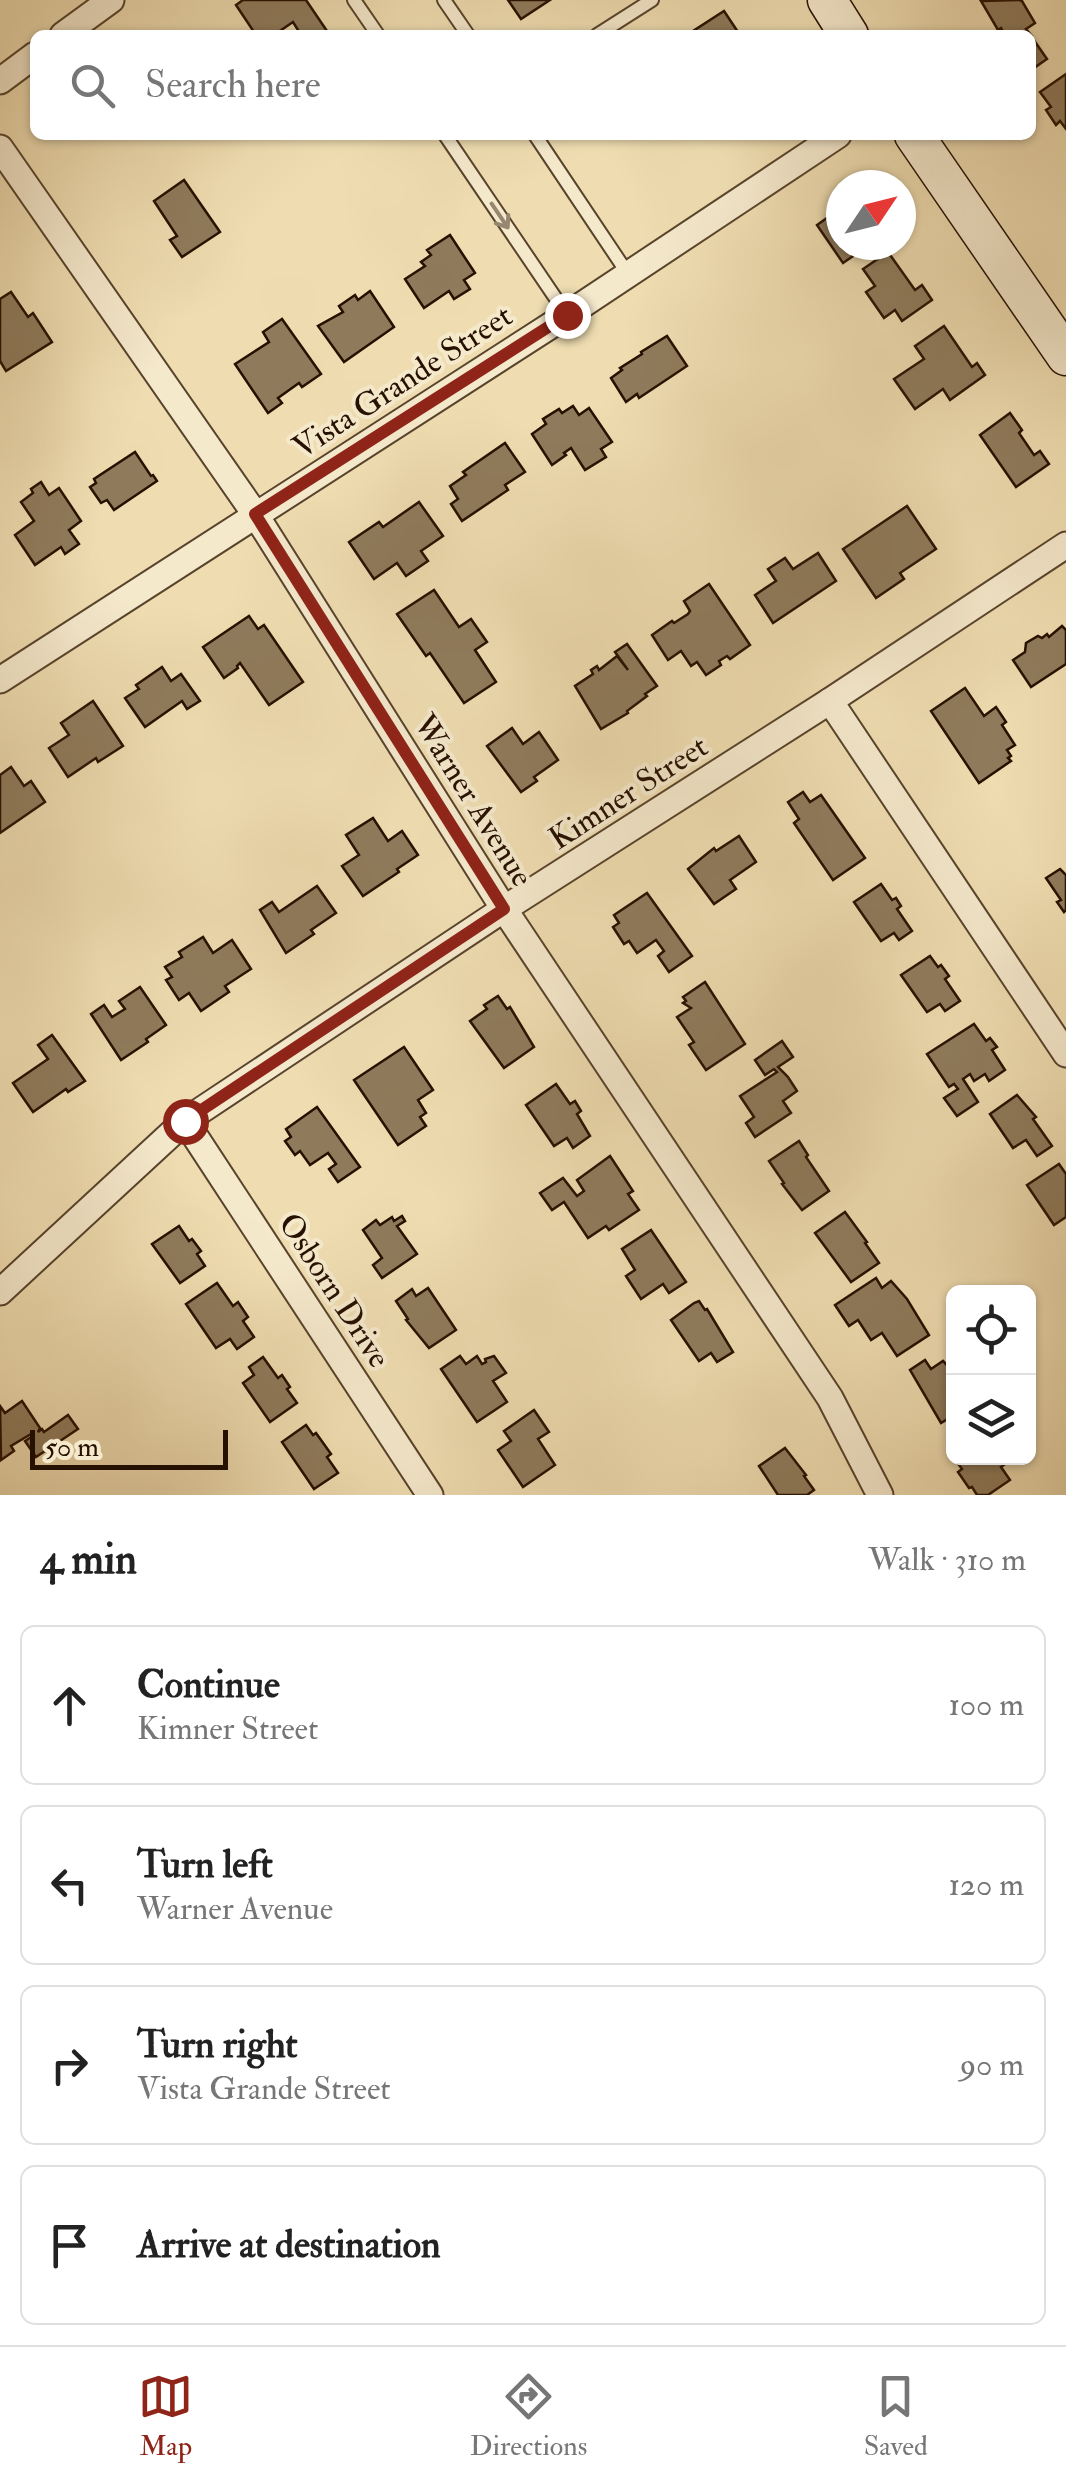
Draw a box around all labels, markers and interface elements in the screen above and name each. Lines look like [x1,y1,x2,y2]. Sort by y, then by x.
search box [30,30,1036,140]
icon: search [65,58,120,113]
text: Search here [145,61,321,109]
north arrow [826,170,916,260]
one-way arrow [489,201,510,229]
route end [545,293,591,339]
street label: Vista Grande Street [285,296,520,468]
street label: Warner Avenue [404,706,542,894]
street label: Kimner Street [542,727,715,859]
route start [163,1099,209,1145]
street label: Osborn Drive [269,1206,399,1375]
map controls [946,1285,1036,1465]
button: locate [946,1285,1036,1375]
button: layers [946,1375,1036,1465]
scale bar [30,1425,228,1470]
text: 50 m [45,1430,99,1465]
text: 4 min [40,1534,137,1586]
text: Walk · 310 m [868,1540,1026,1580]
text: Continue [137,1661,280,1709]
icon: ahead [42,1678,97,1733]
text: 100 m [948,1685,1024,1725]
text: Kimner Street [137,1709,318,1749]
text: Turn left [137,1841,273,1889]
icon: left [42,1858,97,1913]
text: 120 m [948,1865,1024,1905]
text: Warner Avenue [137,1889,333,1929]
text: Turn right [137,2021,298,2069]
icon: right [42,2038,97,2093]
text: 90 m [960,2045,1024,2085]
text: Vista Grande Street [137,2069,391,2109]
icon: arrive [42,2218,97,2273]
text: Arrive at destination [137,2221,441,2269]
tab: Map [138,2369,193,2464]
tab: Directions [470,2369,587,2464]
tab: Saved [864,2369,928,2464]

